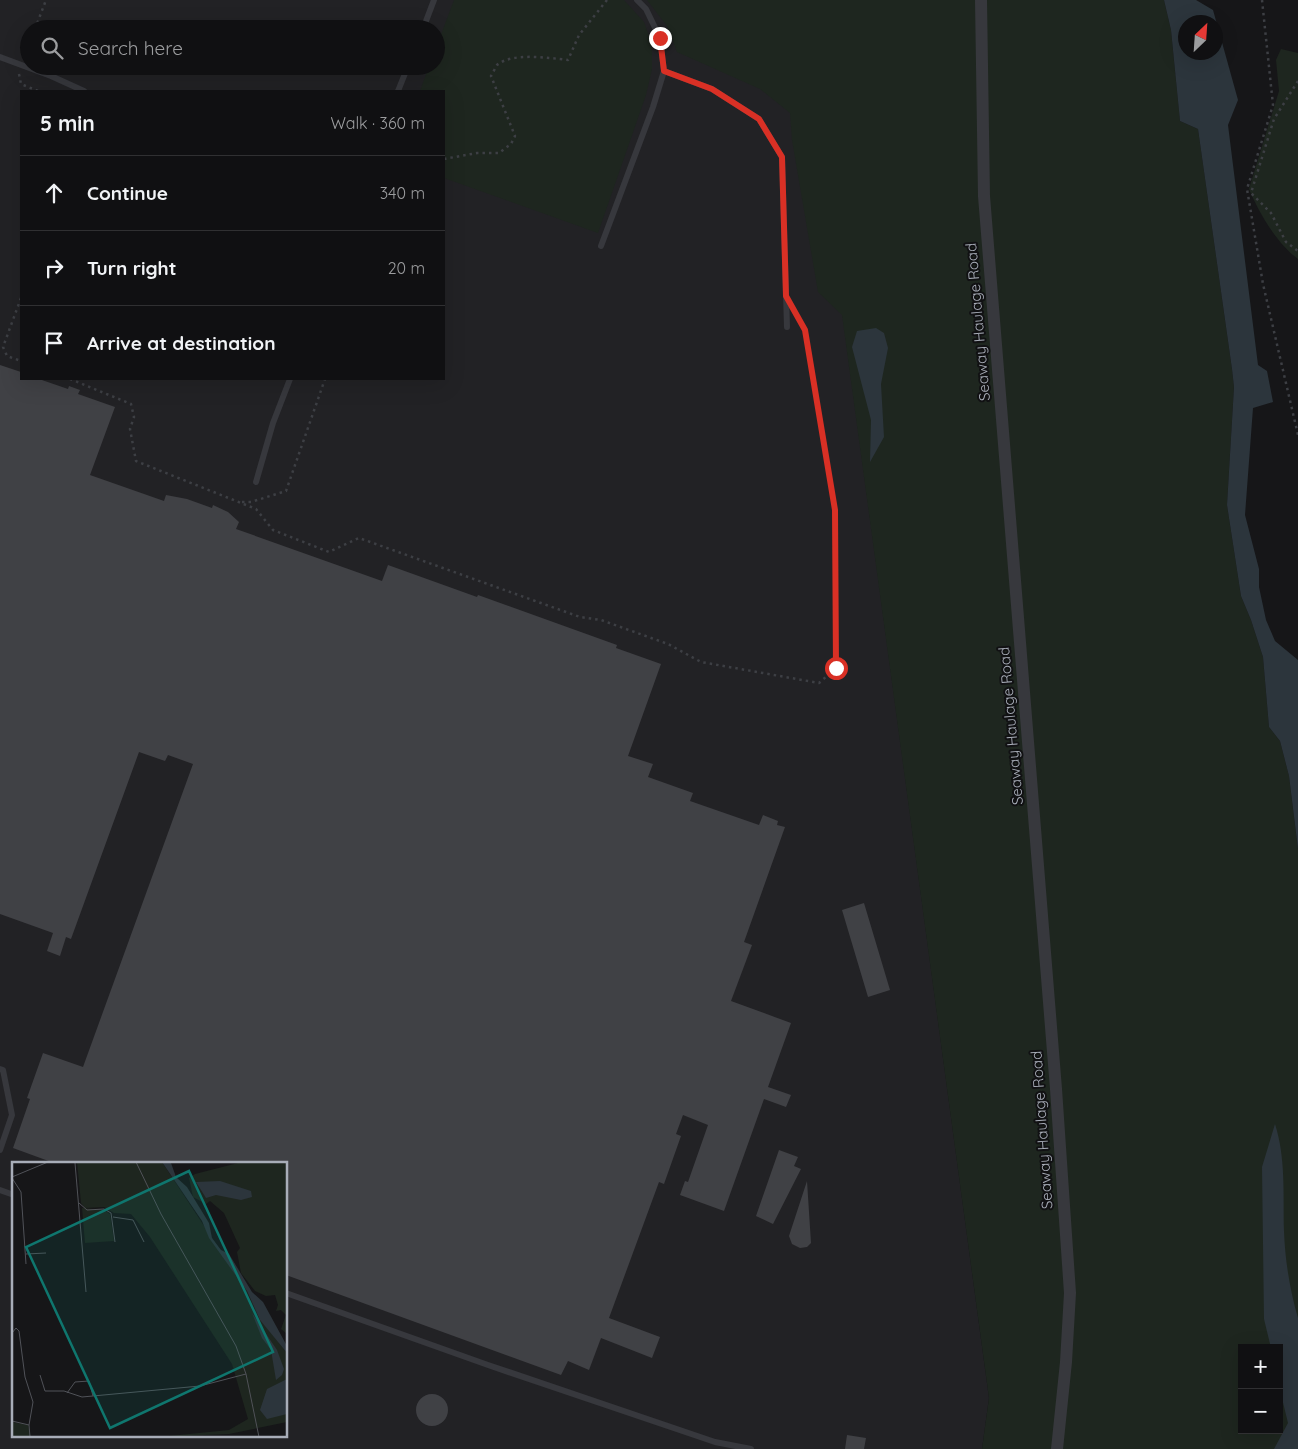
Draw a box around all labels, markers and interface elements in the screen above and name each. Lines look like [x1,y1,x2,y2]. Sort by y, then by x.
north arrow [1178,15,1223,60]
search box [20,20,445,75]
route end [649,27,672,50]
icon: search [38,34,66,62]
text: Search here [78,36,183,60]
text: 5 min [40,110,95,136]
text: Walk · 360 m [330,113,425,133]
icon: ahead [40,179,68,207]
text: Continue [87,181,168,205]
text: 340 m [380,183,425,203]
street label: Seaway Haulage Road [961,242,994,402]
icon: right [40,254,68,282]
text: Turn right [87,256,176,280]
text: 20 m [388,258,425,278]
icon: arrive [40,329,68,357]
text: Arrive at destination [87,331,276,355]
street label: Seaway Haulage Road [994,646,1027,806]
route start [825,657,848,680]
street label: Seaway Haulage Road [1026,1050,1057,1210]
inset map [12,1162,288,1436]
map controls [1238,1344,1283,1434]
button: + [1238,1344,1283,1389]
button: − [1238,1389,1283,1434]

